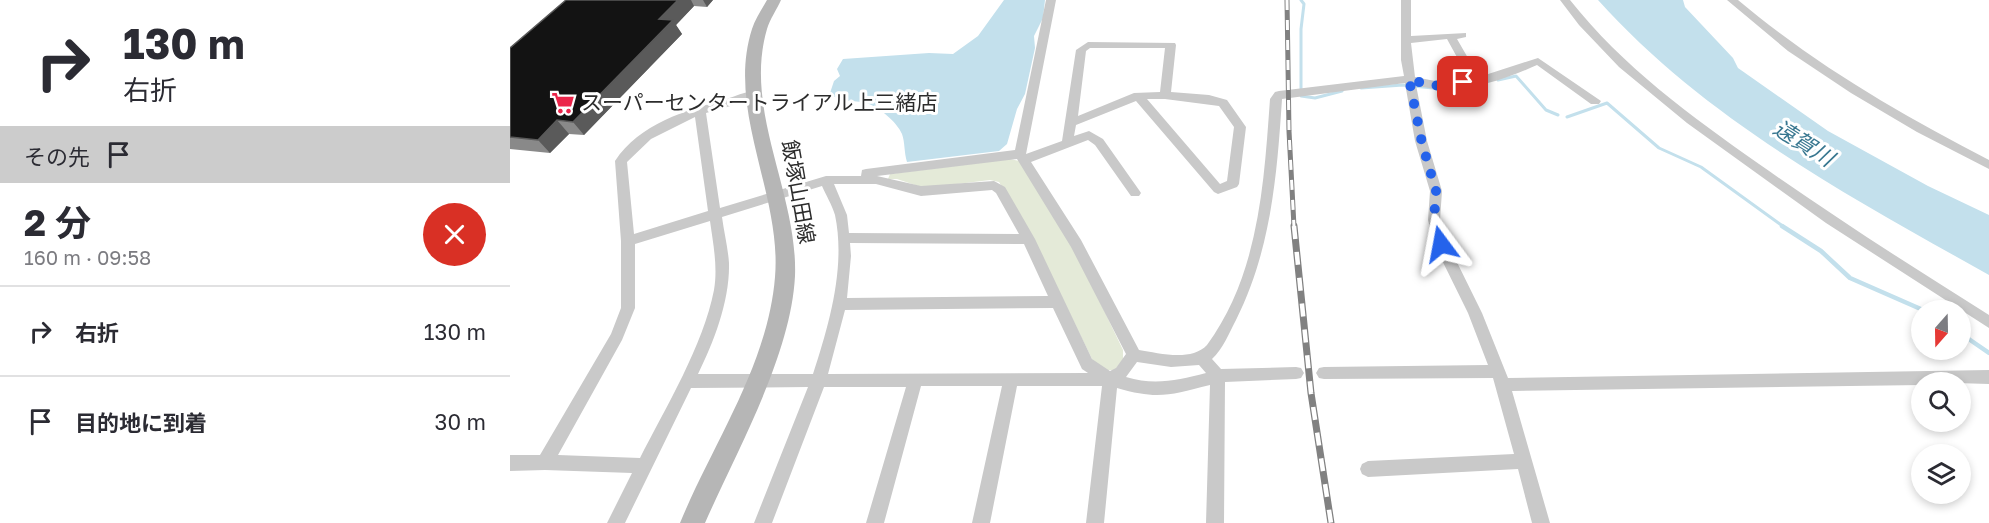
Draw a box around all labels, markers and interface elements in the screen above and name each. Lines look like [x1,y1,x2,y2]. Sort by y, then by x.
text: 130 m [123,18,245,68]
icon: right [24,24,102,102]
pin [1437,56,1488,107]
icon: arrive [1446,65,1479,98]
text: 右折 [123,74,177,106]
place label: スーパーセンタートライアル上三緒店 [581,89,938,115]
supermarket icon: スーパーセンタートライアル上三緒店 [550,90,576,116]
water label: 遠賀川 [1769,114,1841,173]
icon: arrive [102,138,135,171]
street label: 飯塚山田線 [777,138,821,246]
text: その先 [24,143,90,170]
text: 2 分 [24,201,91,244]
button: close [423,203,486,266]
position arrow [1409,212,1473,276]
text: 160 m · 09:58 [24,245,151,269]
north arrow [1911,300,1971,360]
map controls [1911,300,1971,504]
icon: right [24,315,57,348]
text: 130 m [424,318,486,345]
text: 右折 [75,319,119,346]
button: search [1911,372,1971,432]
icon: arrive [24,405,57,438]
text: 30 m [435,408,486,435]
text: 目的地に到着 [75,409,207,436]
button: layers [1911,444,1971,504]

